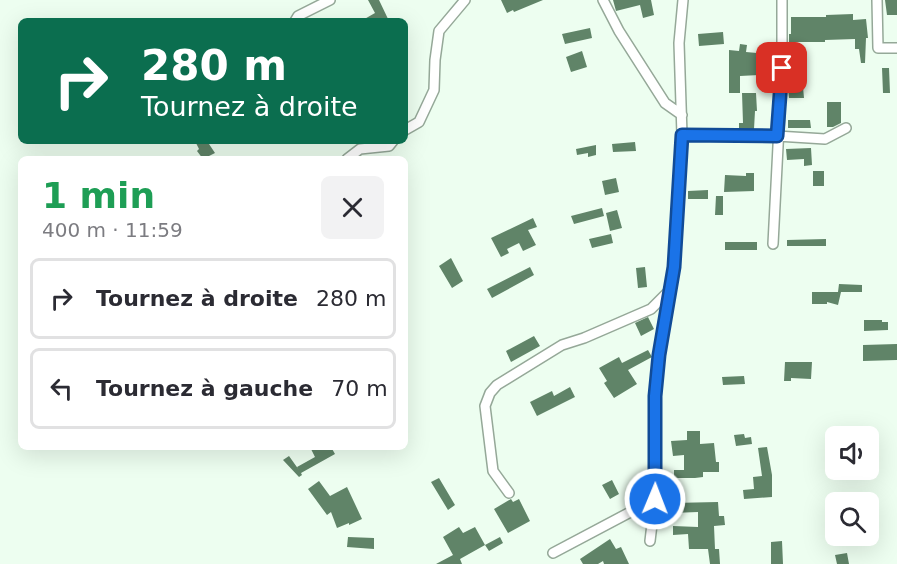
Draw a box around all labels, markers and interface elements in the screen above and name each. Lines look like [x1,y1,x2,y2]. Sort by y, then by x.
text: 280 m [141,41,287,90]
icon: right [42,42,120,120]
pin [756,42,807,93]
icon: arrive [765,51,798,84]
text: Tournez à droite [141,91,358,122]
text: 1 min [42,175,155,216]
button: close [321,176,384,239]
text: 400 m · 11:59 [42,218,183,242]
icon: right [45,282,78,315]
text: Tournez à droite [96,286,298,311]
text: 280 m [316,286,386,311]
icon: left [45,372,78,405]
text: Tournez à gauche [96,376,313,401]
text: 70 m [331,376,388,401]
map controls [825,426,879,546]
button: sound [825,426,879,480]
position arrow [623,467,687,531]
button: search [825,492,879,546]

